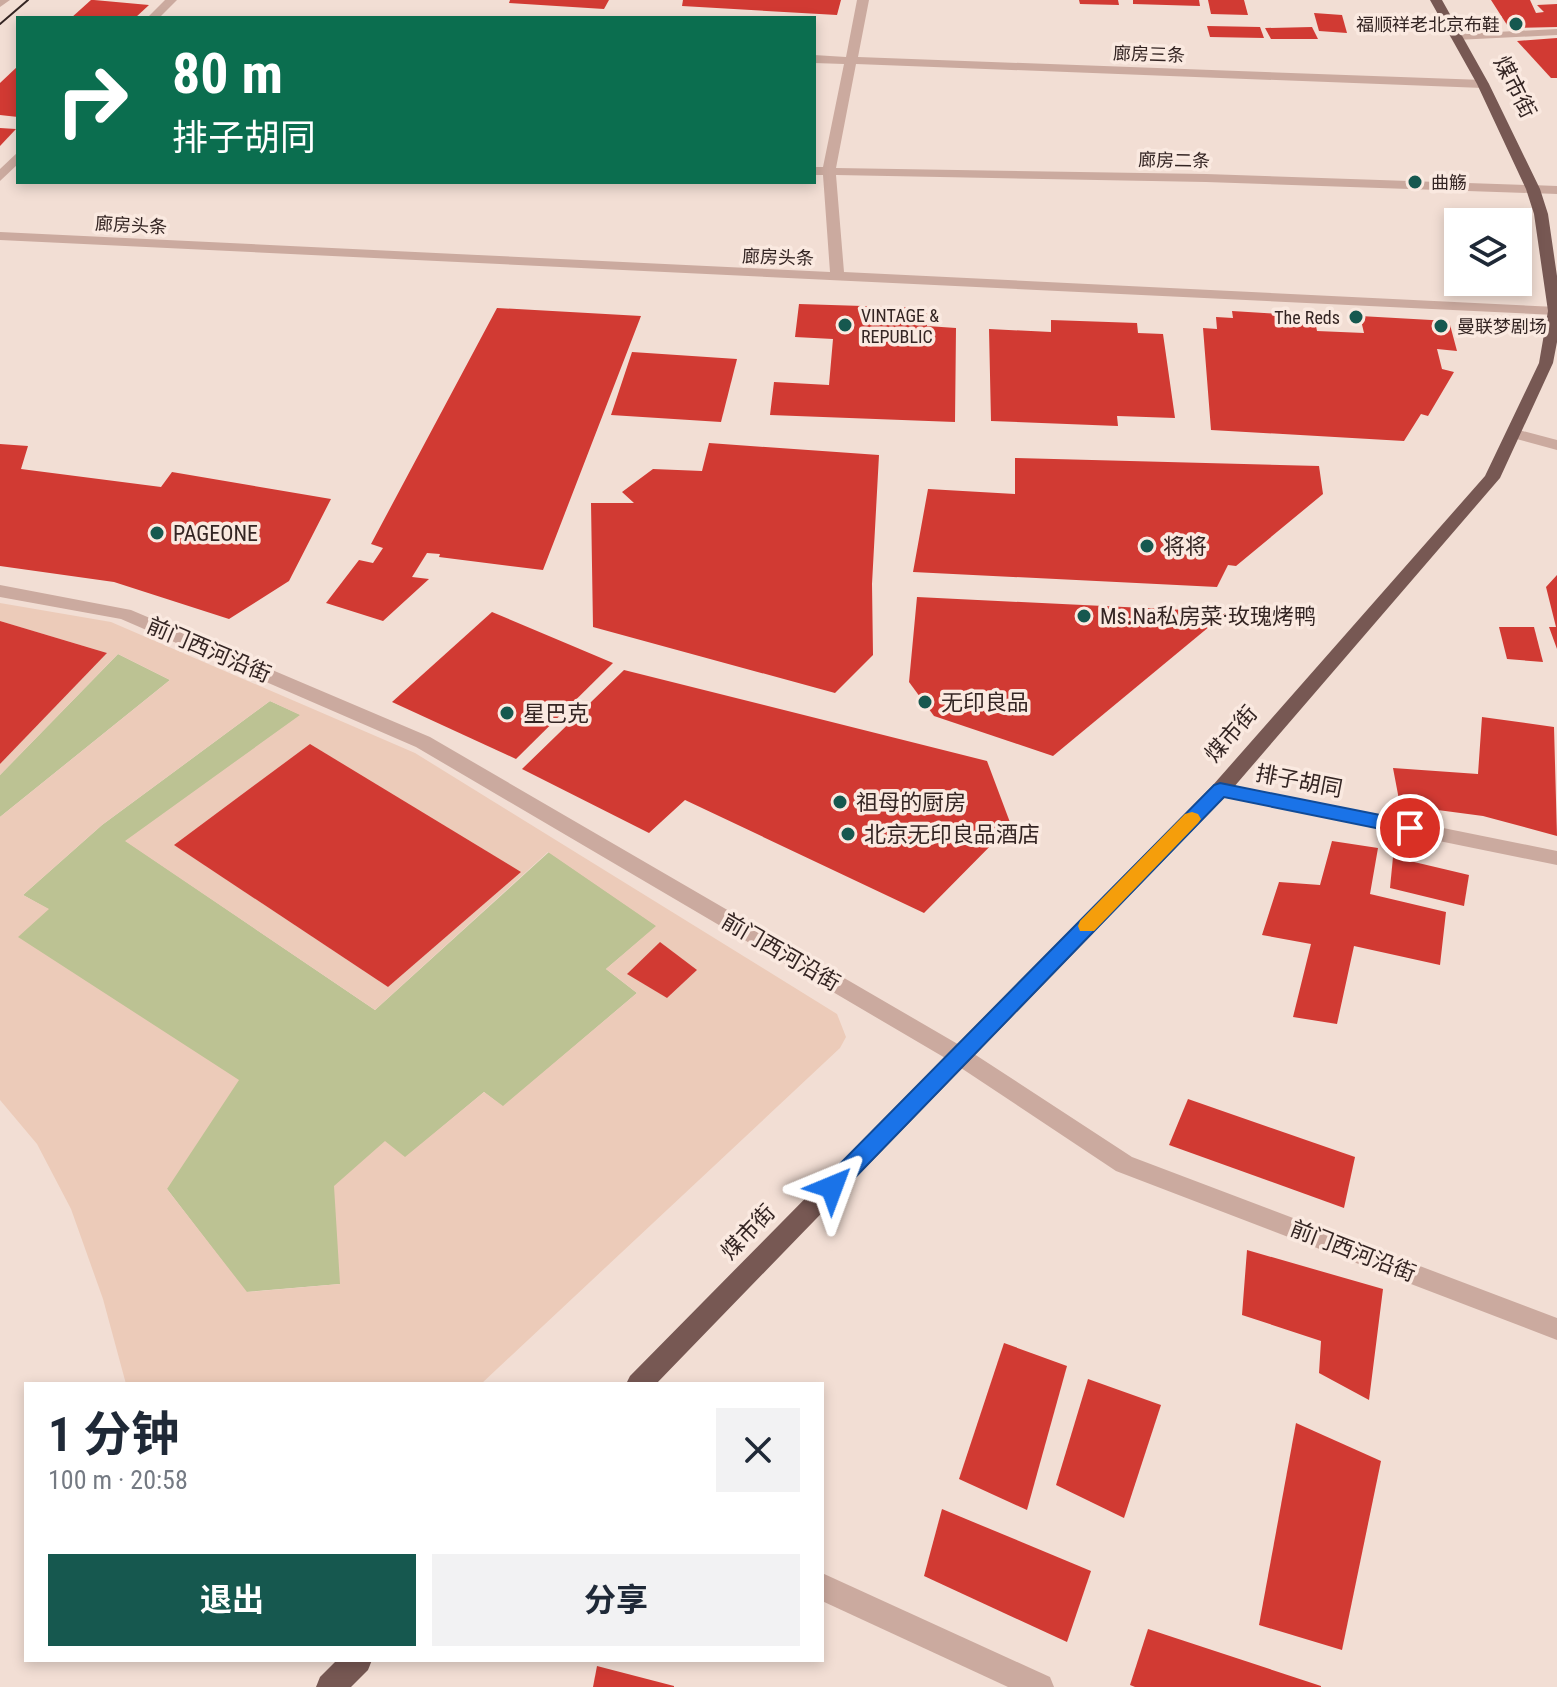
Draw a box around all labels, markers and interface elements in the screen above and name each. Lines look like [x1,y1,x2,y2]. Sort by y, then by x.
place label: 福顺祥老北京布鞋 [1356,14,1500,35]
marker: 福顺祥老北京布鞋 [1507,15,1525,33]
text: 80 m [172,41,283,107]
street label: 廊房三条 [1113,42,1185,66]
icon: right [40,48,144,152]
street label: 煤市街 [1489,52,1541,122]
text: 排子胡同 [172,117,316,159]
street label: 廊房二条 [1138,149,1210,171]
place label: 曲觞 [1431,172,1467,193]
marker: 曲觞 [1406,173,1424,191]
map controls [1444,208,1532,296]
button: layers [1444,208,1532,296]
street label: 廊房头条 [94,213,168,237]
street label: 廊房头条 [742,245,814,269]
place label: VINTAGE & REPUBLIC [861,305,939,347]
place label: The Reds [1274,307,1340,328]
marker: The Reds [1347,308,1365,326]
marker: VINTAGE & REPUBLIC [836,316,854,334]
place label: 曼联梦剧场 [1457,316,1547,337]
marker: 曼联梦剧场 [1432,317,1450,335]
place label: PAGEONE [173,521,258,546]
marker: PAGEONE [148,524,166,542]
place label: 将将 [1163,534,1207,559]
marker: 将将 [1138,537,1156,555]
place label: Ms.Na私房菜·玫瑰烤鸭 [1100,604,1316,629]
marker: Ms.Na私房菜·玫瑰烤鸭 [1075,607,1093,625]
street label: 前门西河沿街 [143,613,275,687]
place label: 无印良品 [941,690,1029,715]
marker: 无印良品 [916,693,934,711]
place label: 星巴克 [523,701,589,726]
street label: 煤市街 [1200,701,1262,767]
marker: 星巴克 [498,704,516,722]
street label: 排子胡同 [1253,760,1345,802]
place label: 祖母的厨房 [856,790,966,815]
marker: 祖母的厨房 [831,793,849,811]
pin [1376,794,1444,862]
icon: arrive [1388,806,1432,850]
place label: 北京无印良品酒店 [864,822,1040,847]
marker: 北京无印良品酒店 [839,825,857,843]
street label: 前门西河沿街 [718,908,844,996]
position arrow [790,1145,874,1229]
street label: 煤市街 [716,1200,780,1264]
street label: 前门西河沿街 [1287,1216,1419,1286]
text: 1 分钟 [48,1406,179,1463]
button: close [716,1408,800,1492]
text: 100 m · 20:58 [48,1465,188,1495]
button: 退出 [48,1554,416,1646]
button: 分享 [432,1554,800,1646]

